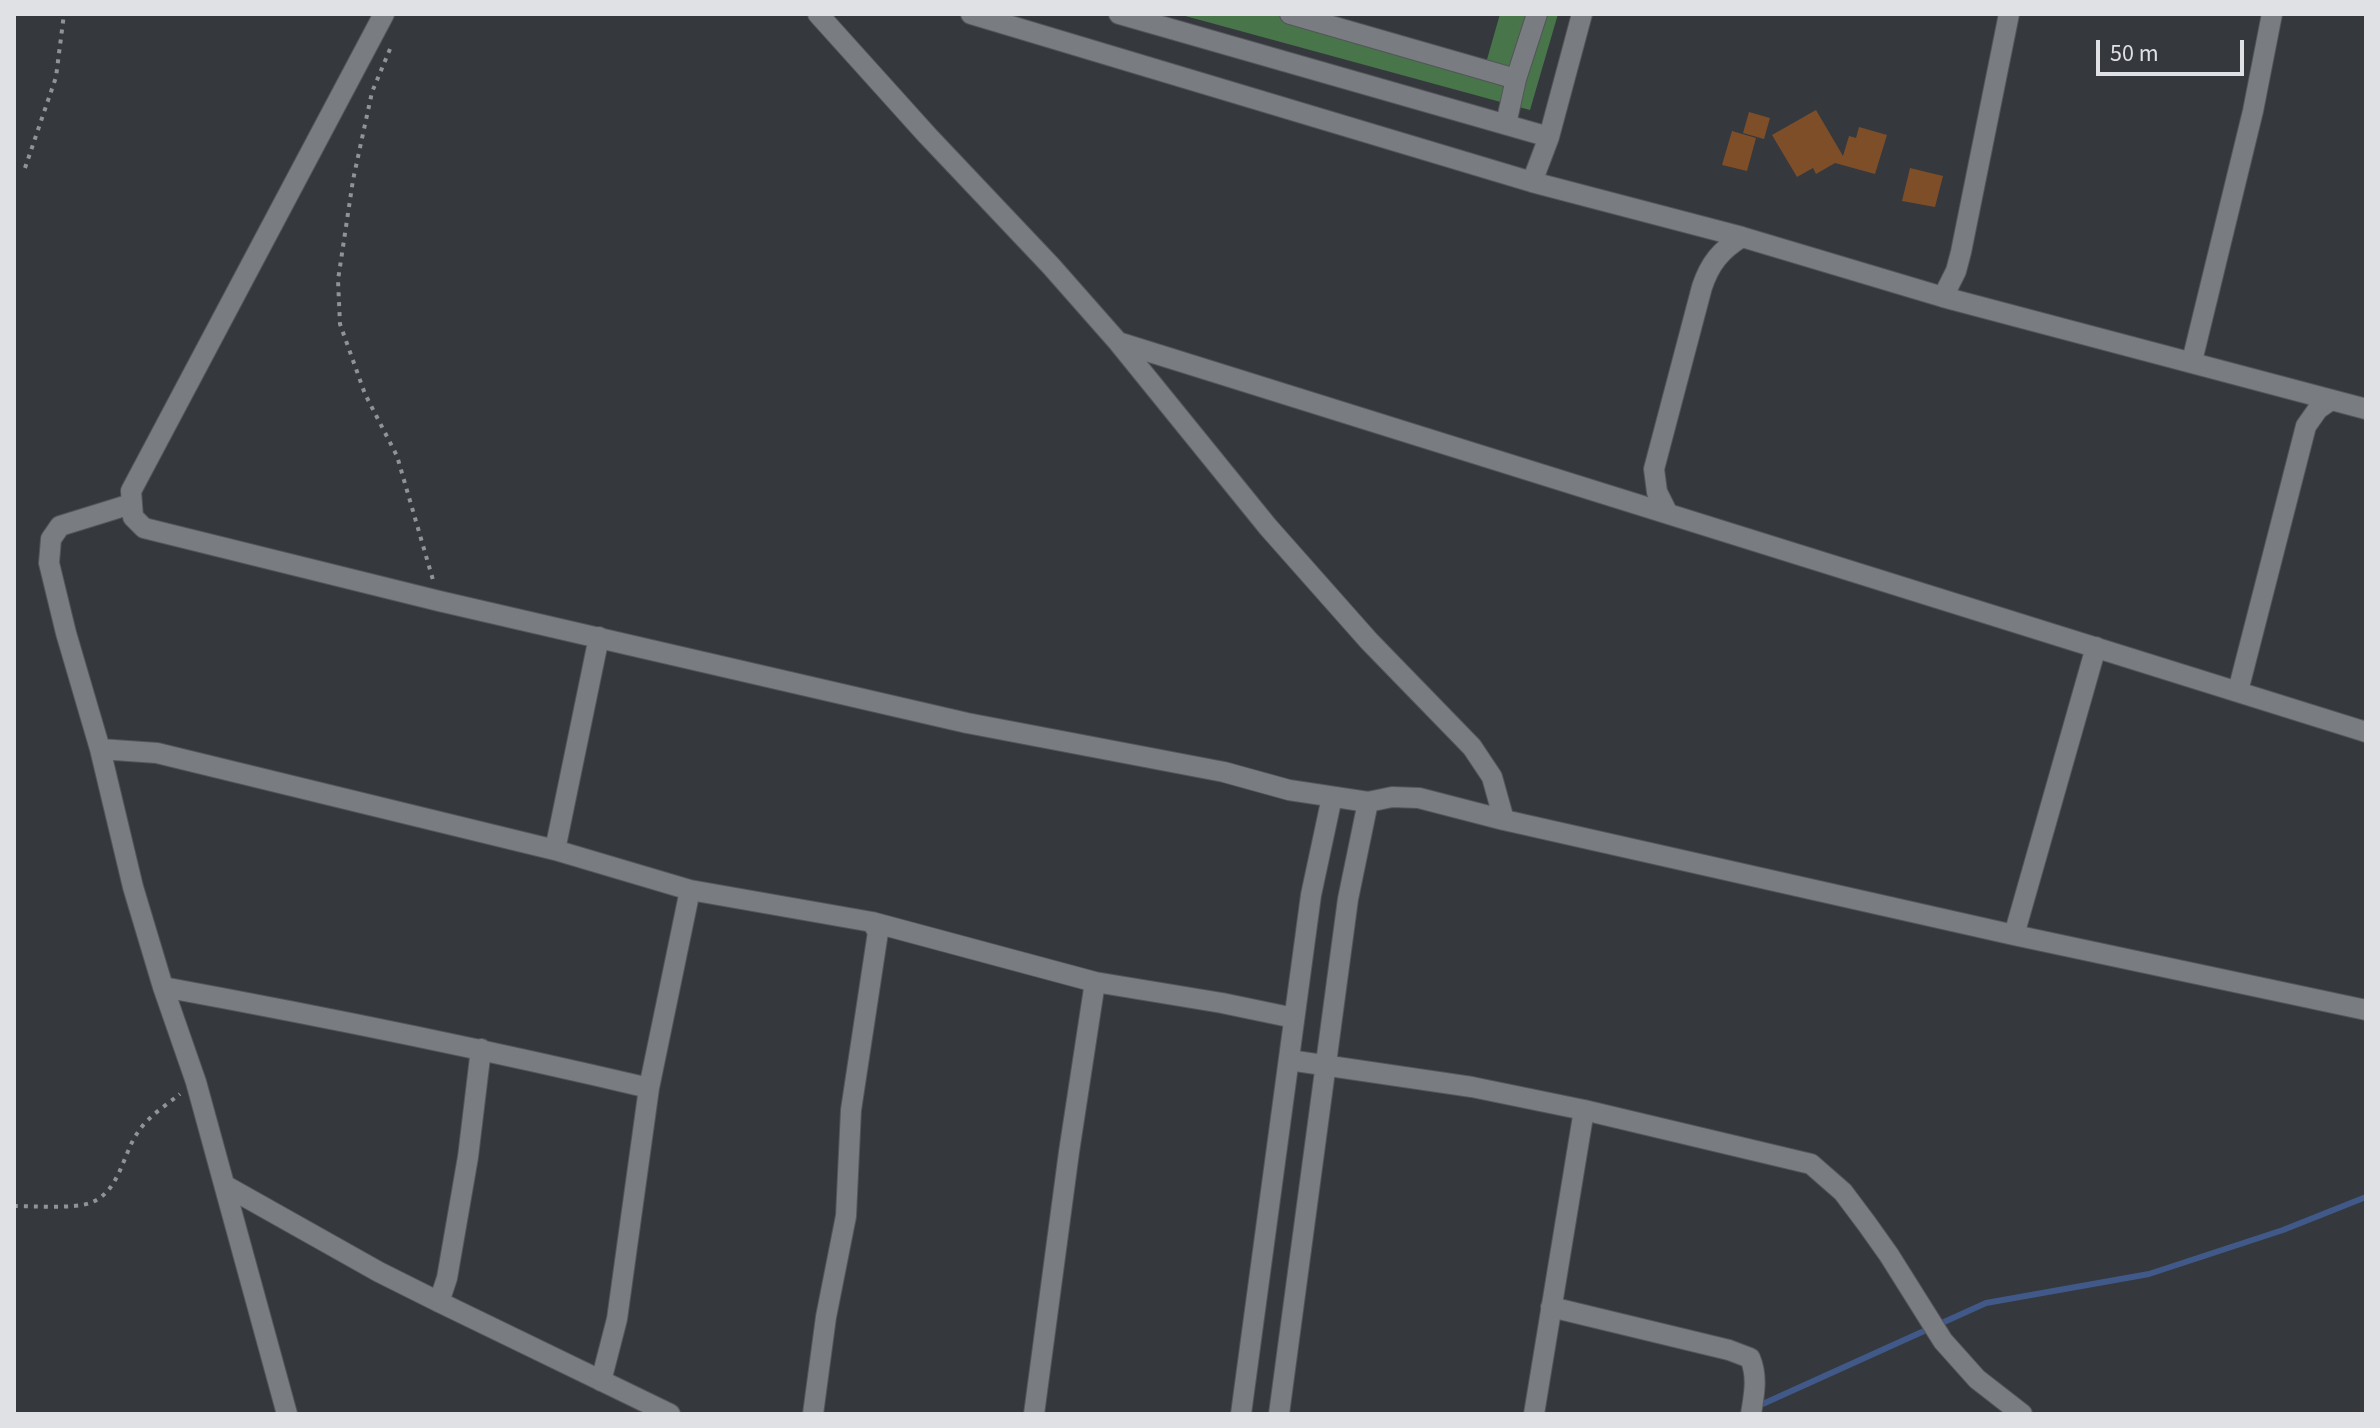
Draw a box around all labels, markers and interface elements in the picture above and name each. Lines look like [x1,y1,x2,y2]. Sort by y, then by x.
scale bar [2100,24,2248,74]
text: 50 m [2110,36,2159,71]

